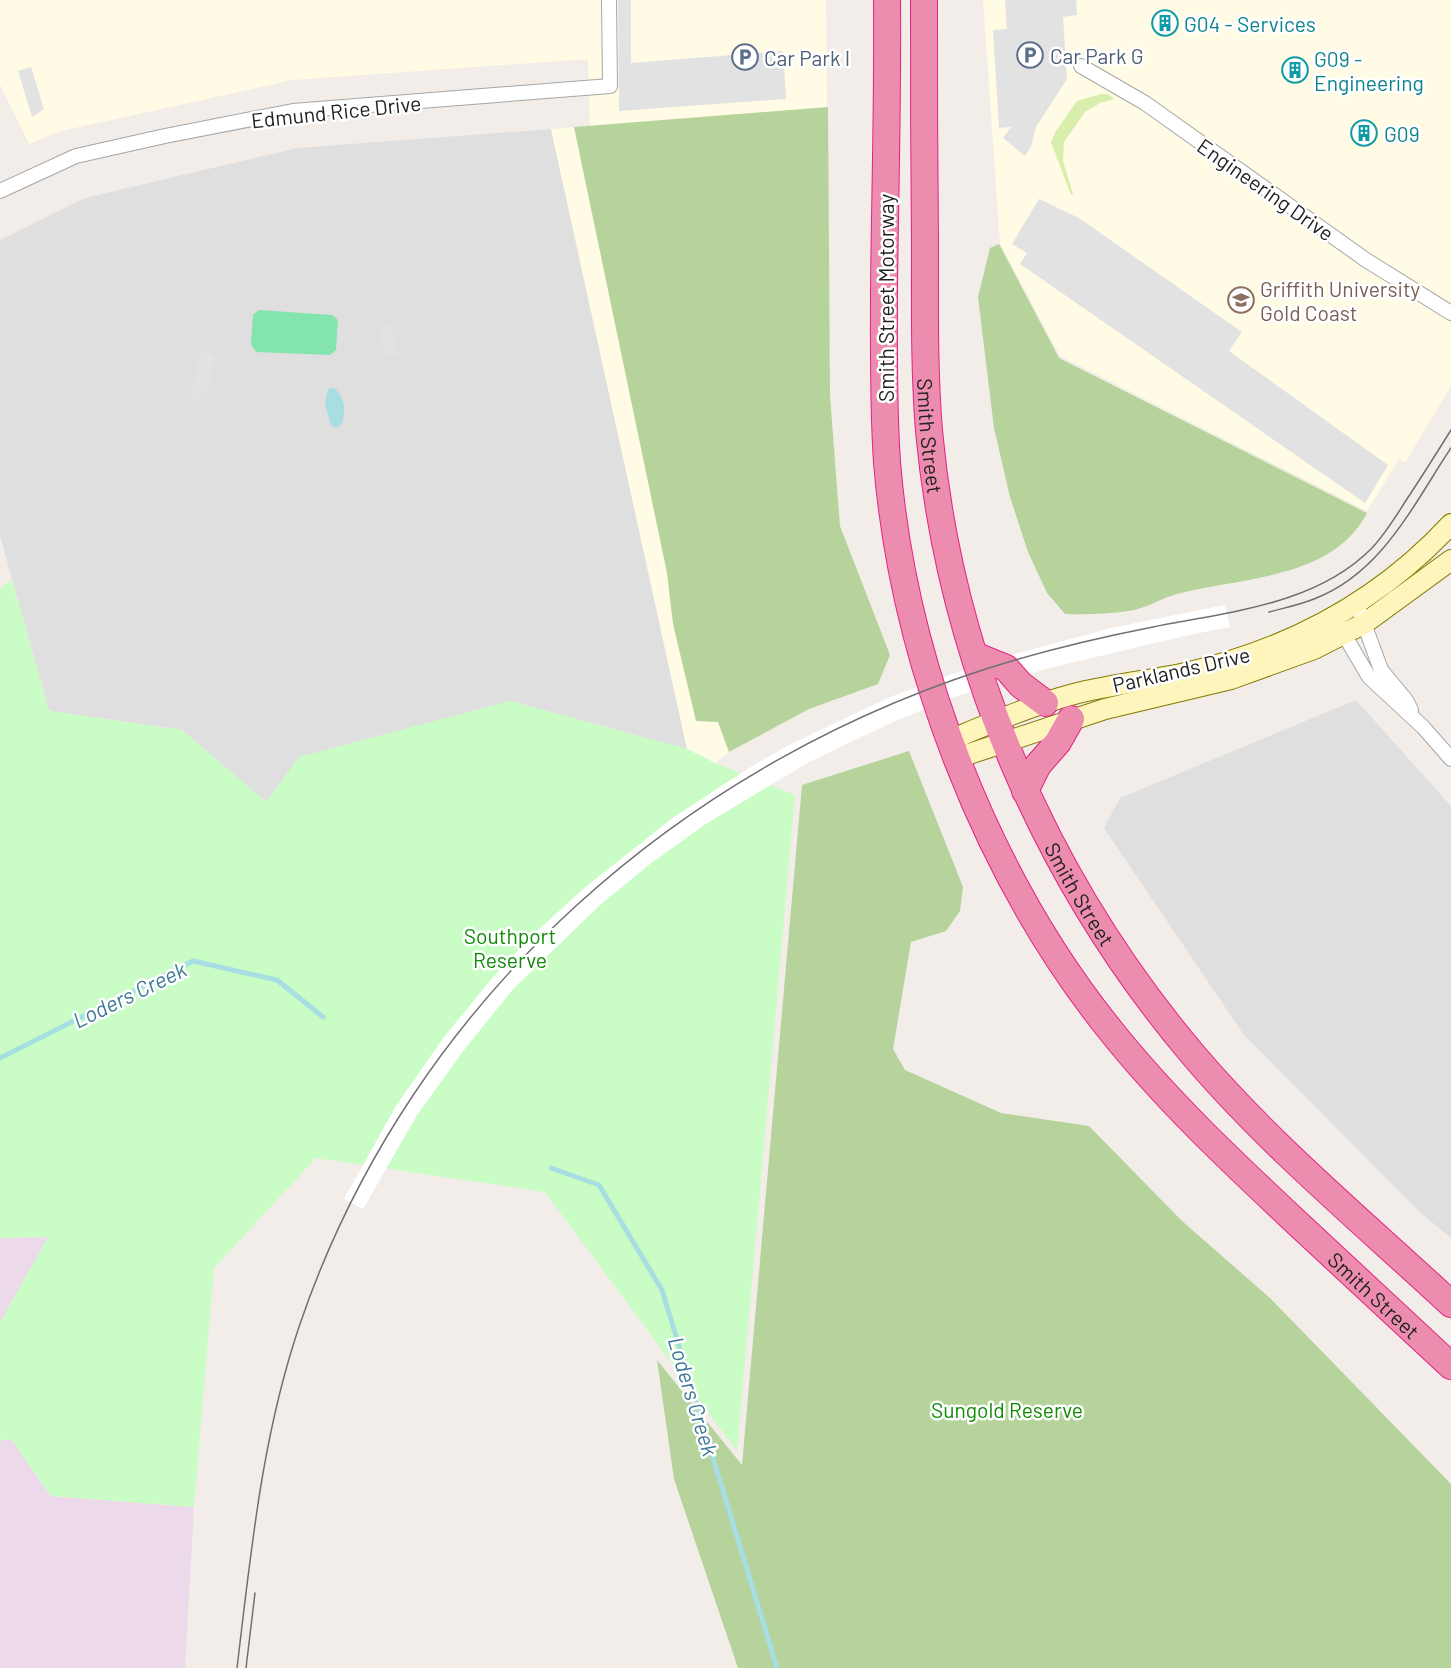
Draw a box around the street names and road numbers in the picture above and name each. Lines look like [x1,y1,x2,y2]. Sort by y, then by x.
street label: Edmund Rice Drive [250,90,422,132]
street label: Engineering Drive [1193,133,1339,245]
street label: Smith Street Motorway [873,194,898,402]
street label: Smith Street [914,378,949,495]
street label: Parklands Drive [1110,641,1252,697]
street label: Smith Street [1040,838,1120,950]
street label: Smith Street [1324,1246,1425,1343]

